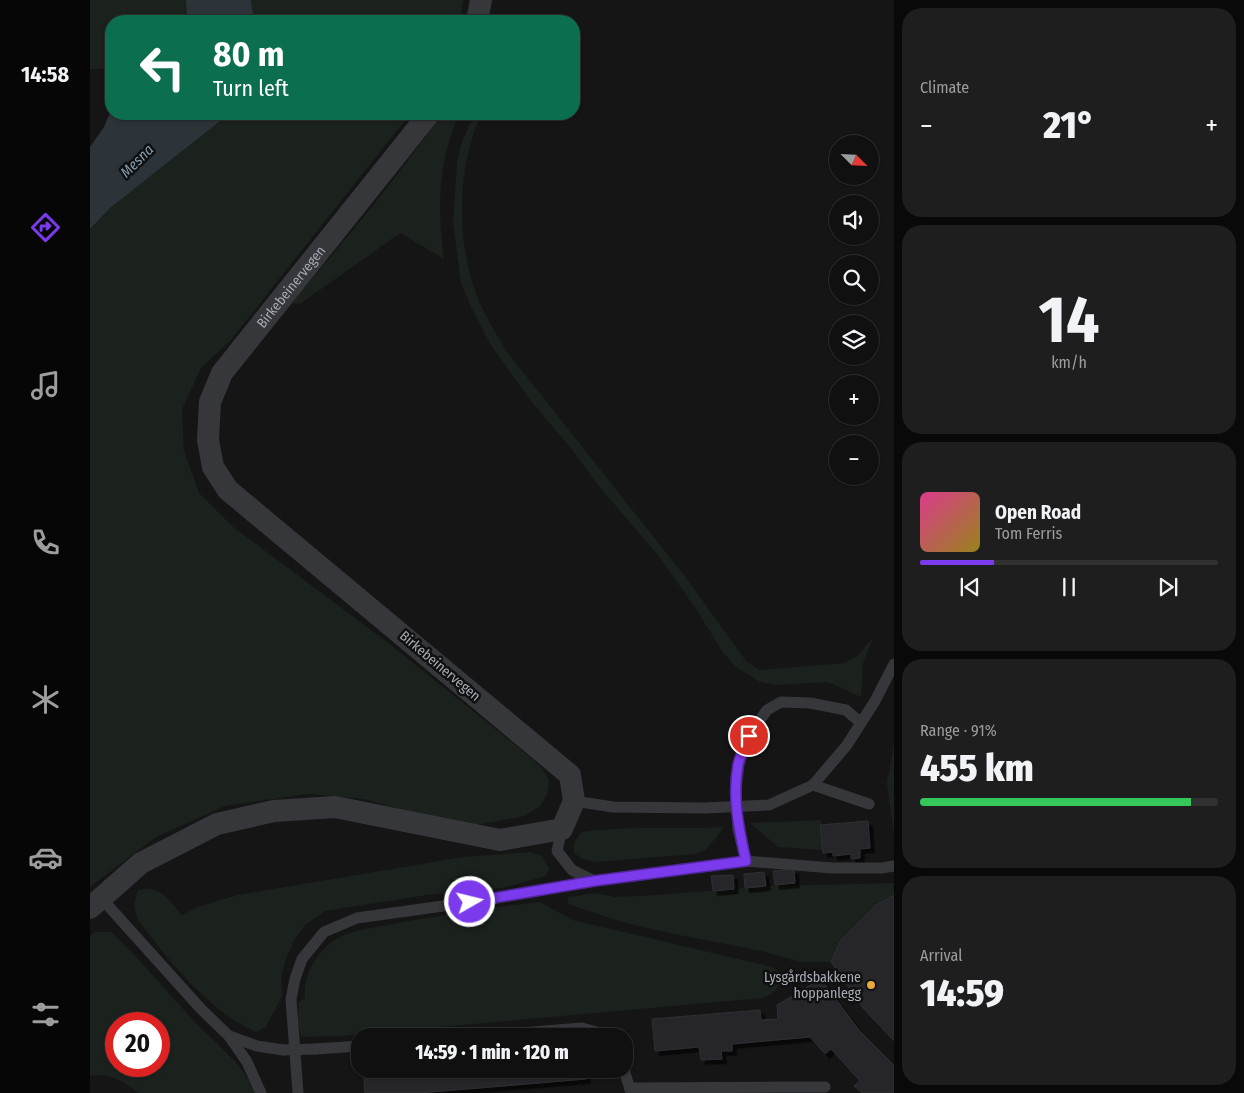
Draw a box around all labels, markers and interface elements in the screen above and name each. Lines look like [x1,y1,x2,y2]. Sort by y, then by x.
text: 80 m [213,33,285,75]
icon: left [130,35,195,100]
text: 14:58 [21,61,69,88]
text: Turn left [213,75,289,102]
text: Climate [920,78,969,97]
text: 21° [1043,102,1095,148]
text: − [920,109,933,142]
text: + [1205,109,1218,142]
north arrow [829,135,879,185]
map controls [829,135,879,485]
water label: Mesna [117,140,158,181]
button: sound [829,195,879,245]
icon: directions [28,210,63,245]
street label: Birkebeinervegen [253,242,329,331]
button: search [829,255,879,305]
text: 14 [1039,281,1099,359]
button: layers [829,315,879,365]
text: km/h [1051,353,1087,372]
icon: music [28,368,63,403]
button: + [829,375,879,425]
button: − [829,435,879,485]
text: Open Road [995,501,1081,524]
text: Tom Ferris [995,524,1062,543]
icon: phone [28,525,63,560]
icon: previous [956,573,984,601]
icon: pause [1055,573,1083,601]
icon: next [1154,573,1182,601]
street label: Birkebeinervegen [396,627,484,705]
icon: climate [28,682,63,717]
pin [728,715,770,757]
text: Range · 91% [920,721,997,740]
icon: arrive [735,722,763,750]
text: 455 km [920,745,1034,791]
icon: car [28,840,63,875]
position arrow [443,875,495,927]
text: Arrival [920,946,962,965]
place label: Lysgårdsbakkene hoppanlegg [764,969,861,1002]
text: 14:59 [920,970,1004,1016]
marker: Lysgårdsbakkene hoppanlegg [865,979,877,991]
icon: filters [28,997,63,1032]
speed limit sign: 20 [105,1012,170,1077]
text: 14:59 · 1 min · 120 m [415,1041,569,1064]

